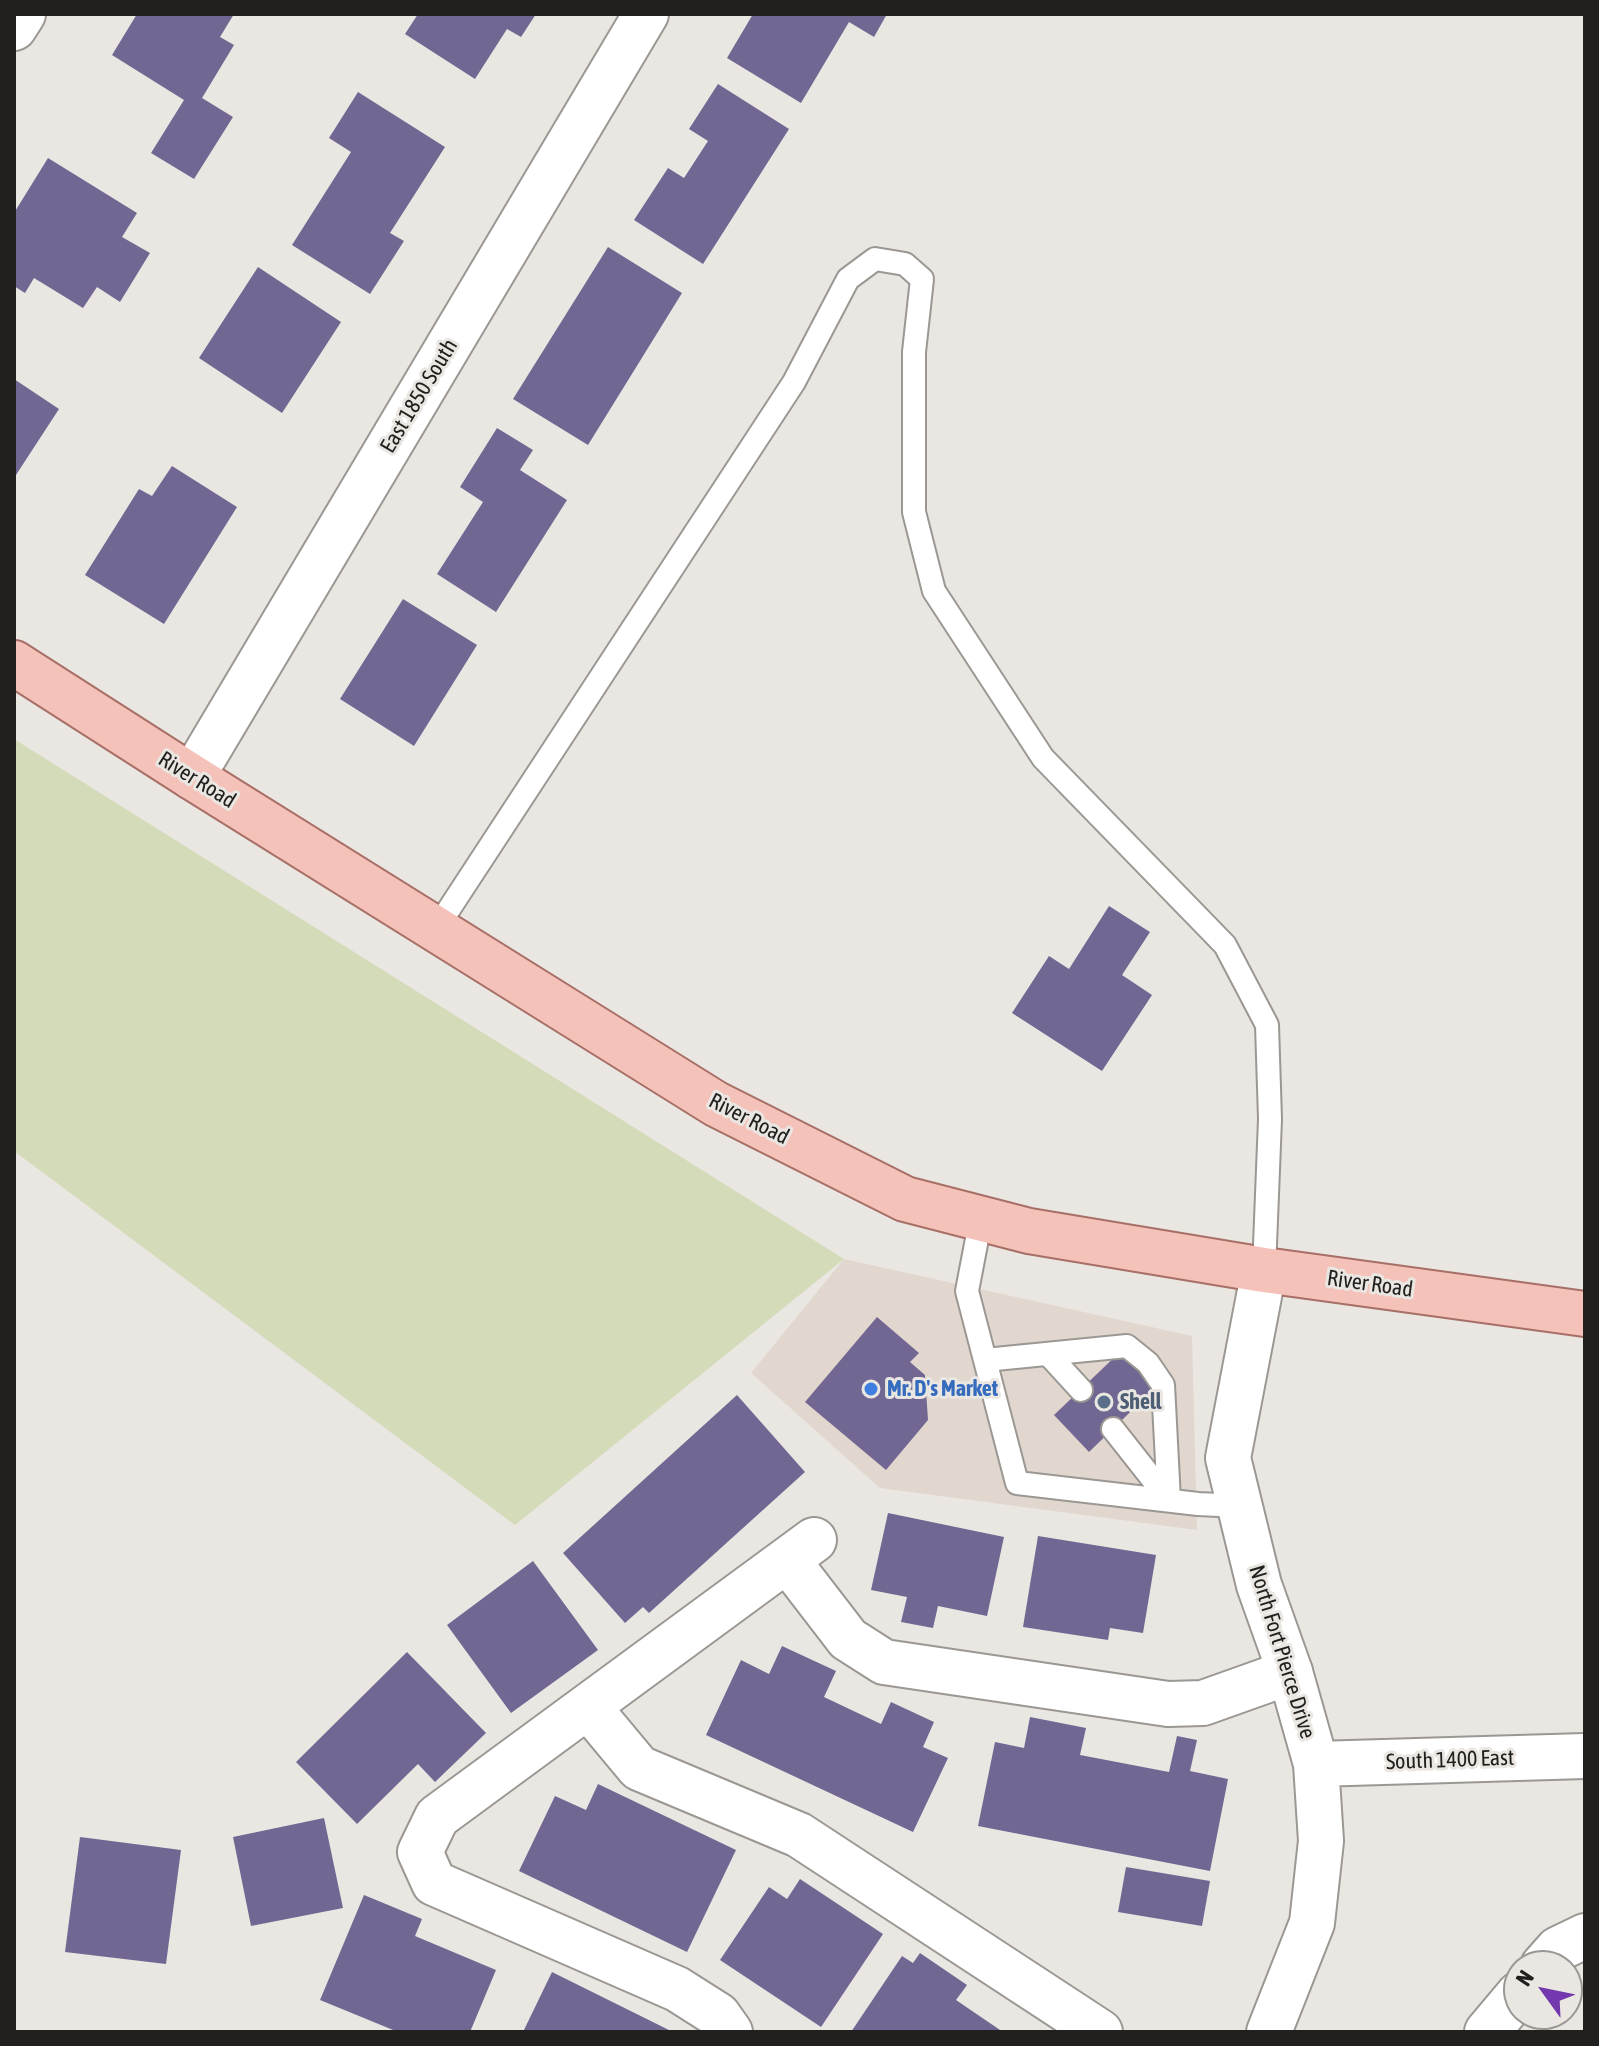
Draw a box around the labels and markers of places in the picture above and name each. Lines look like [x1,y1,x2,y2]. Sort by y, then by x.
place label: Mr. D's Market [887,1376,998,1402]
marker: Mr. D's Market [862,1380,880,1398]
place label: Shell [1120,1389,1162,1415]
marker: Shell [1095,1393,1113,1411]

